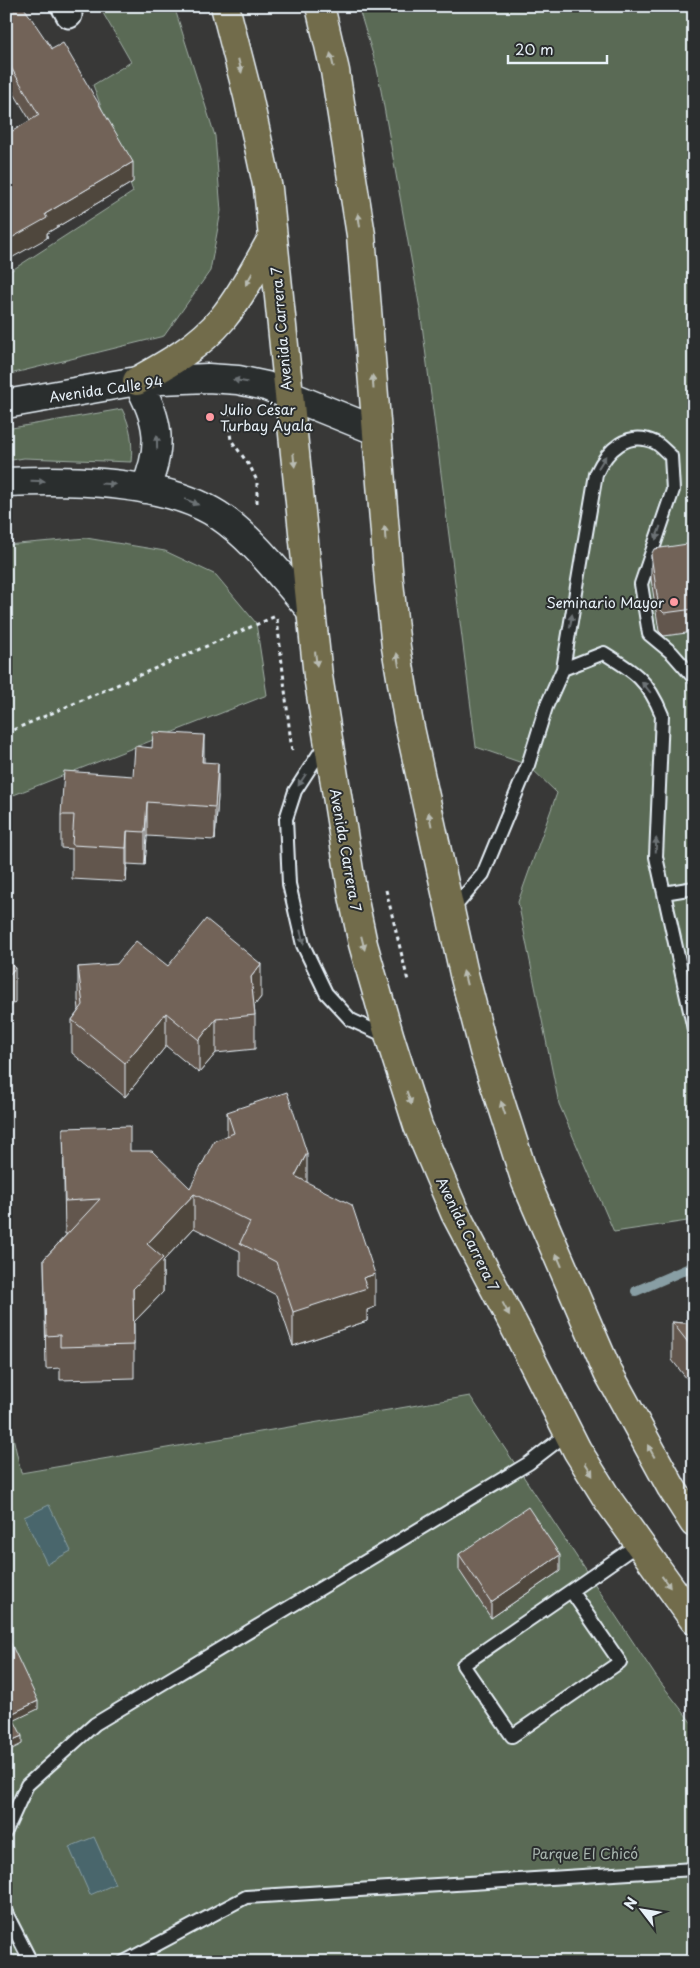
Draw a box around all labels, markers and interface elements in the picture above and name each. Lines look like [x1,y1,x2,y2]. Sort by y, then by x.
scale bar [508,32,606,64]
text: 20 m [515,37,554,60]
one-way arrow [328,52,336,67]
one-way arrow [236,59,244,74]
one-way arrow [354,212,362,228]
street label: Avenida Carrera 7 [265,266,297,392]
one-way arrow [245,273,254,286]
street label: Avenida Calle 94 [48,371,164,407]
one-way arrow [369,374,377,390]
one-way arrow [232,376,248,384]
place label: Julio César Turbay Ayala [220,399,313,436]
marker: Julio César Turbay Ayala [204,411,216,423]
one-way arrow [153,434,161,450]
one-way arrow [290,452,298,468]
one-way arrow [598,456,607,469]
one-way arrow [30,478,46,486]
one-way arrow [100,481,116,489]
one-way arrow [185,498,200,506]
one-way arrow [381,525,389,541]
one-way arrow [654,525,661,540]
place label: Seminario Mayor [546,592,664,613]
marker: Seminario Mayor [668,596,680,608]
one-way arrow [567,613,575,629]
one-way arrow [312,651,320,667]
one-way arrow [394,652,402,668]
one-way arrow [641,680,652,693]
one-way arrow [297,773,306,787]
street label: Avenida Carrera 7 [325,787,367,913]
one-way arrow [425,811,433,827]
one-way arrow [653,837,661,853]
one-way arrow [298,930,306,945]
one-way arrow [359,935,367,950]
one-way arrow [461,970,469,985]
one-way arrow [406,1091,413,1106]
one-way arrow [498,1100,506,1115]
street label: Avenida Carrera 7 [431,1173,505,1295]
one-way arrow [555,1253,563,1267]
one-way arrow [501,1303,510,1316]
one-way arrow [647,1444,655,1459]
one-way arrow [584,1462,593,1476]
one-way arrow [661,1575,671,1589]
park label: Parque El Chicó [532,1843,638,1864]
north arrow [618,1886,668,1936]
text: N [619,1893,642,1913]

